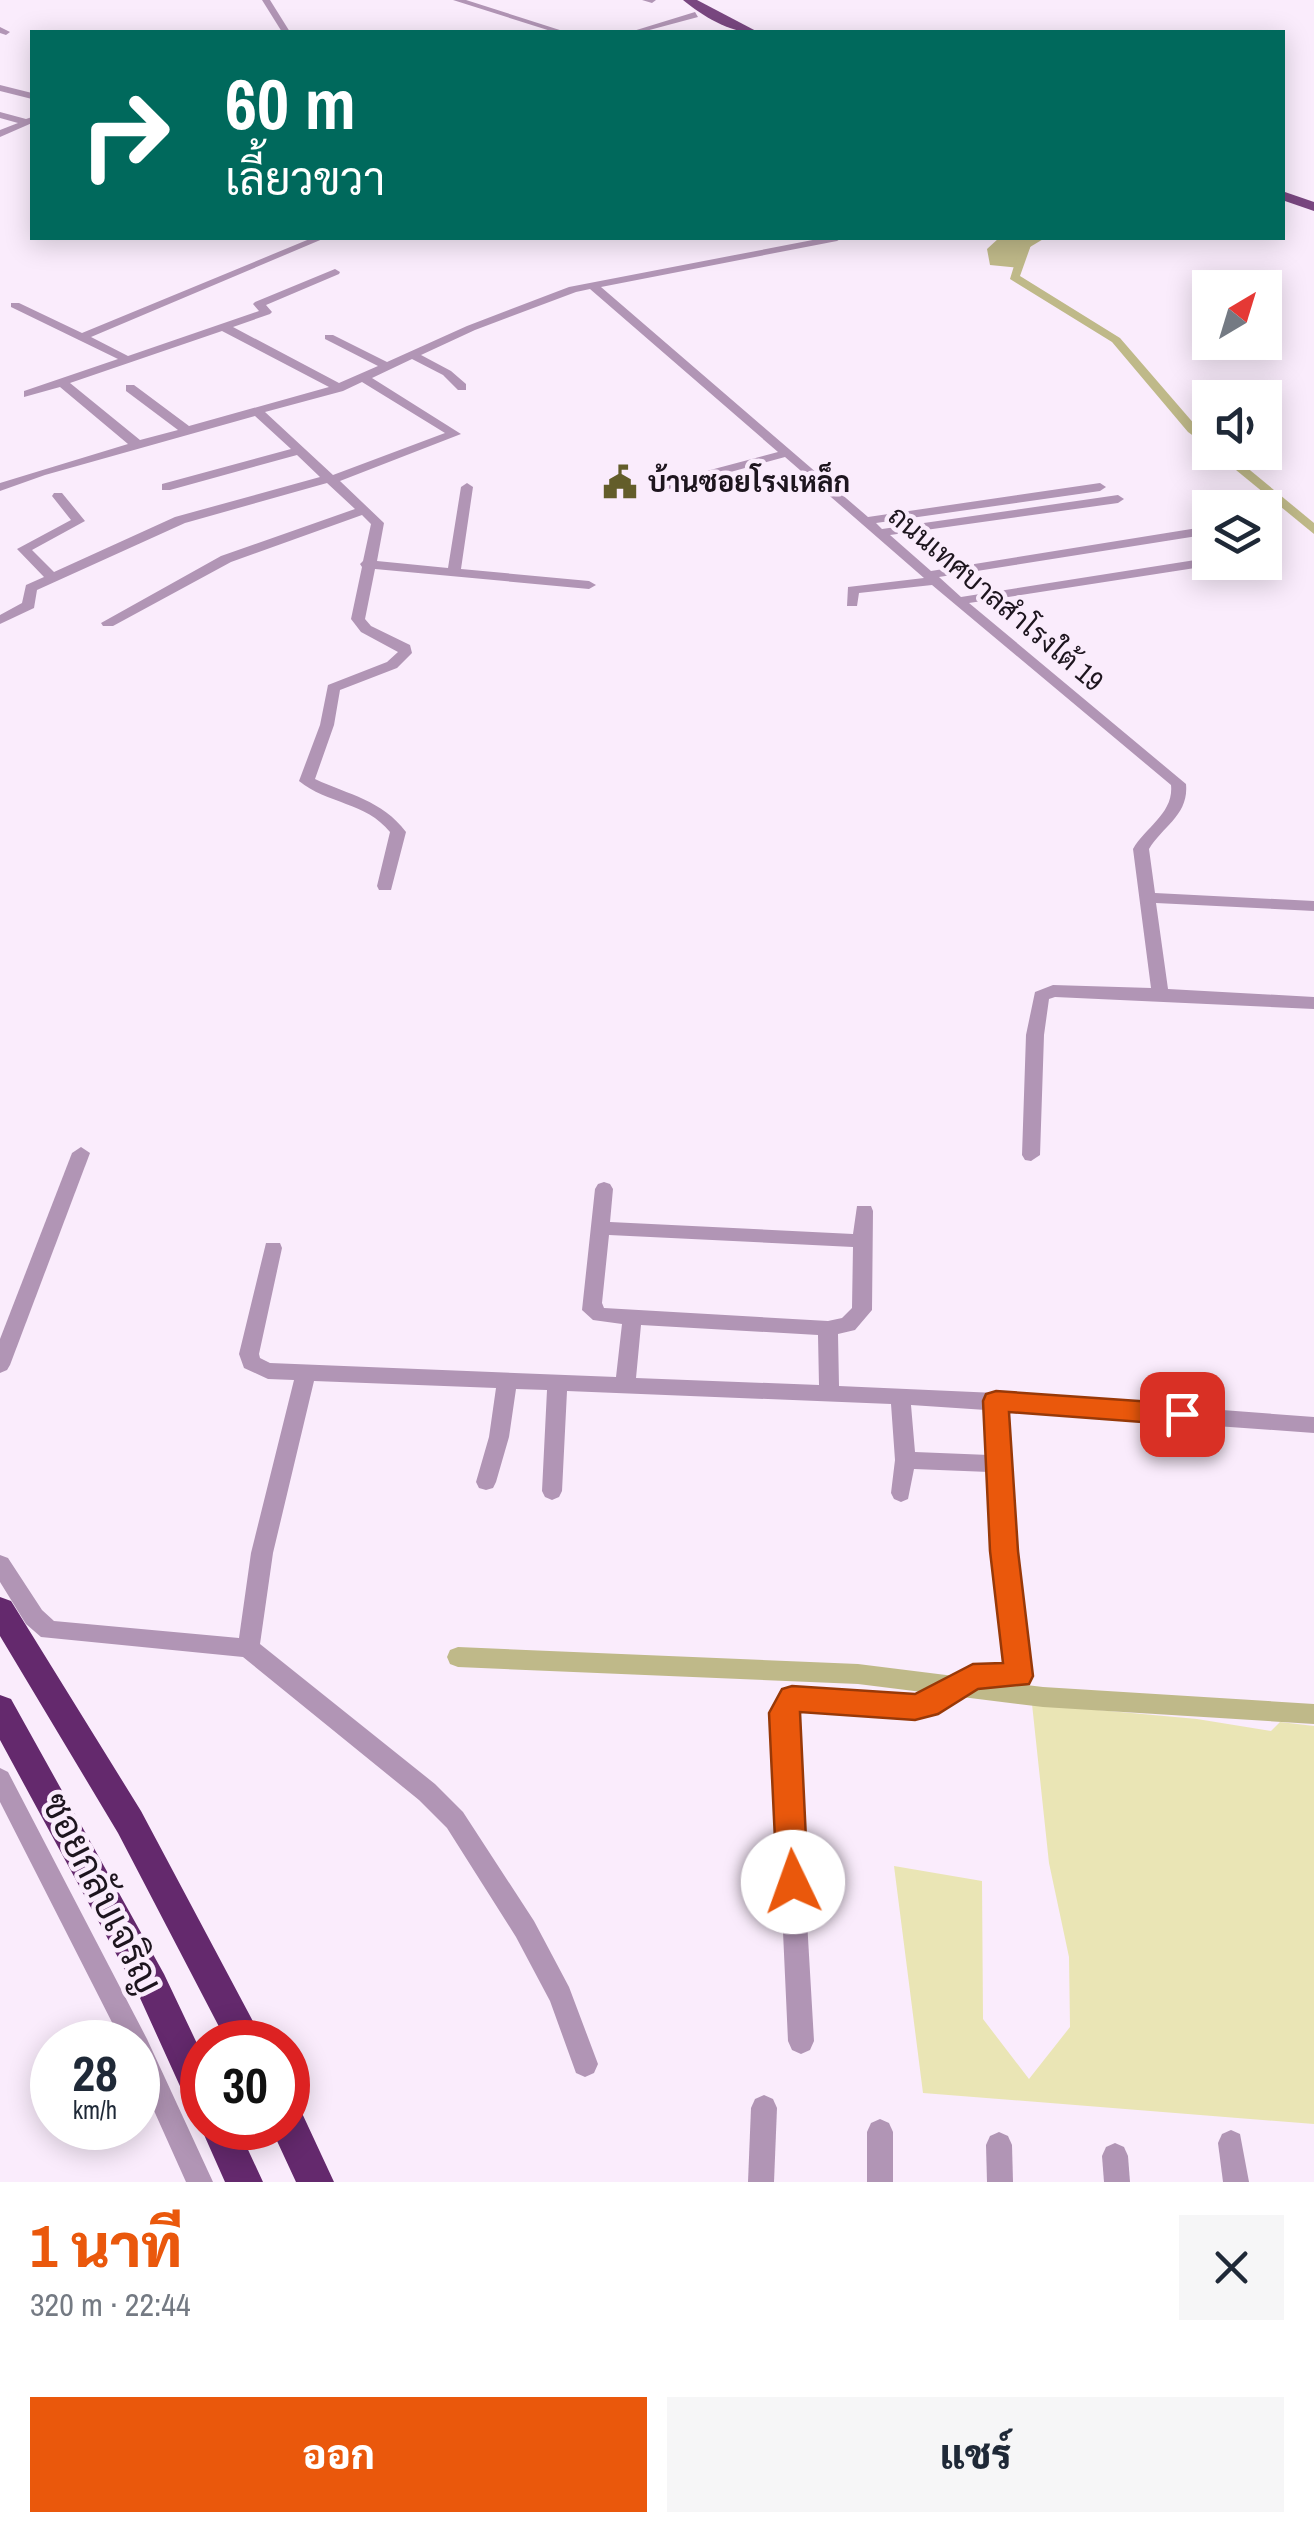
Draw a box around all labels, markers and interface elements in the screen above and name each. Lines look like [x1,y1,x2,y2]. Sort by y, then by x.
text: 60 m [225,57,356,151]
icon: right [60,70,190,200]
text: เลี้ยวขวา [225,148,385,209]
north arrow [1192,270,1282,360]
map controls [1192,270,1282,580]
button: sound [1192,380,1282,470]
place label: บ้านซอยโรงเหล็ก [648,462,850,501]
public building icon: บ้านซอยโรงเหล็ก [601,463,639,501]
button: layers [1192,490,1282,580]
street label: ถนนเทศบาลสำโรงใต้ 19 [880,497,1112,699]
pin [1140,1372,1225,1457]
icon: arrive [1155,1387,1210,1442]
street label: ซอยกลับเจริญ [30,1784,175,2002]
position arrow [741,1830,845,1934]
speed limit sign: 30 [180,2020,310,2150]
text: 28 [72,2039,118,2107]
text: km/h [73,2093,117,2127]
text: 1 นาที [30,2205,182,2286]
button: close [1179,2215,1284,2320]
text: 320 m · 22:44 [30,2283,190,2326]
button: ออก [30,2397,647,2512]
button: แชร์ [667,2397,1284,2512]

